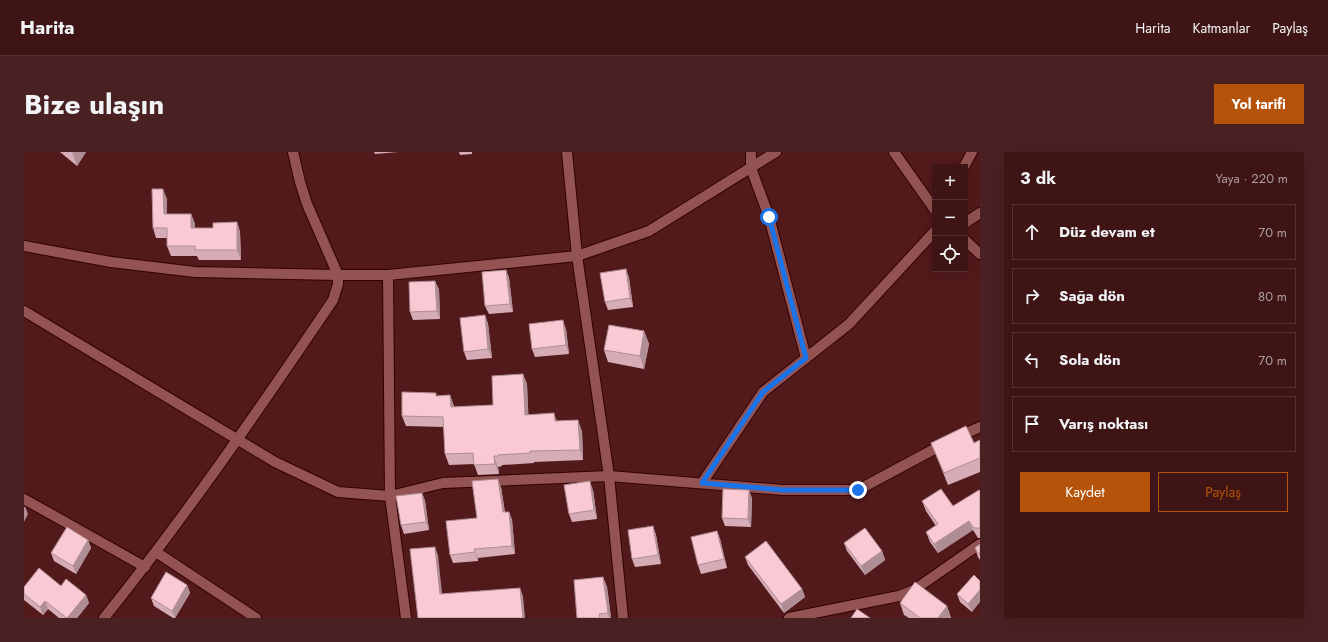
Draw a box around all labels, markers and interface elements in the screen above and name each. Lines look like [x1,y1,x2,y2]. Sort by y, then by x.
text: Harita [20,14,75,41]
text: Harita [1135,18,1171,38]
text: Katmanlar [1193,18,1250,38]
text: Paylaş [1272,18,1308,38]
text: Bize ulaşın [24,84,164,125]
button: Yol tarifi [1214,84,1304,124]
map controls [932,164,968,272]
button: + [932,164,968,200]
text: 3 dk [1020,166,1056,190]
text: Yaya · 220 m [1216,169,1288,188]
button: − [932,200,968,236]
route start [760,208,778,226]
icon: ahead [1021,221,1043,243]
text: Düz devam et [1059,221,1155,243]
text: 70 m [1258,223,1287,242]
button: locate [932,236,968,272]
icon: right [1021,285,1043,307]
text: Sağa dön [1059,285,1125,307]
text: 80 m [1258,287,1287,306]
icon: left [1021,349,1043,371]
text: Sola dön [1059,349,1121,371]
text: 70 m [1258,351,1287,370]
icon: arrive [1021,413,1043,435]
text: Varış noktası [1059,413,1148,435]
button: Kaydet [1020,472,1150,512]
button: Paylaş [1158,472,1288,512]
route end [849,481,867,499]

